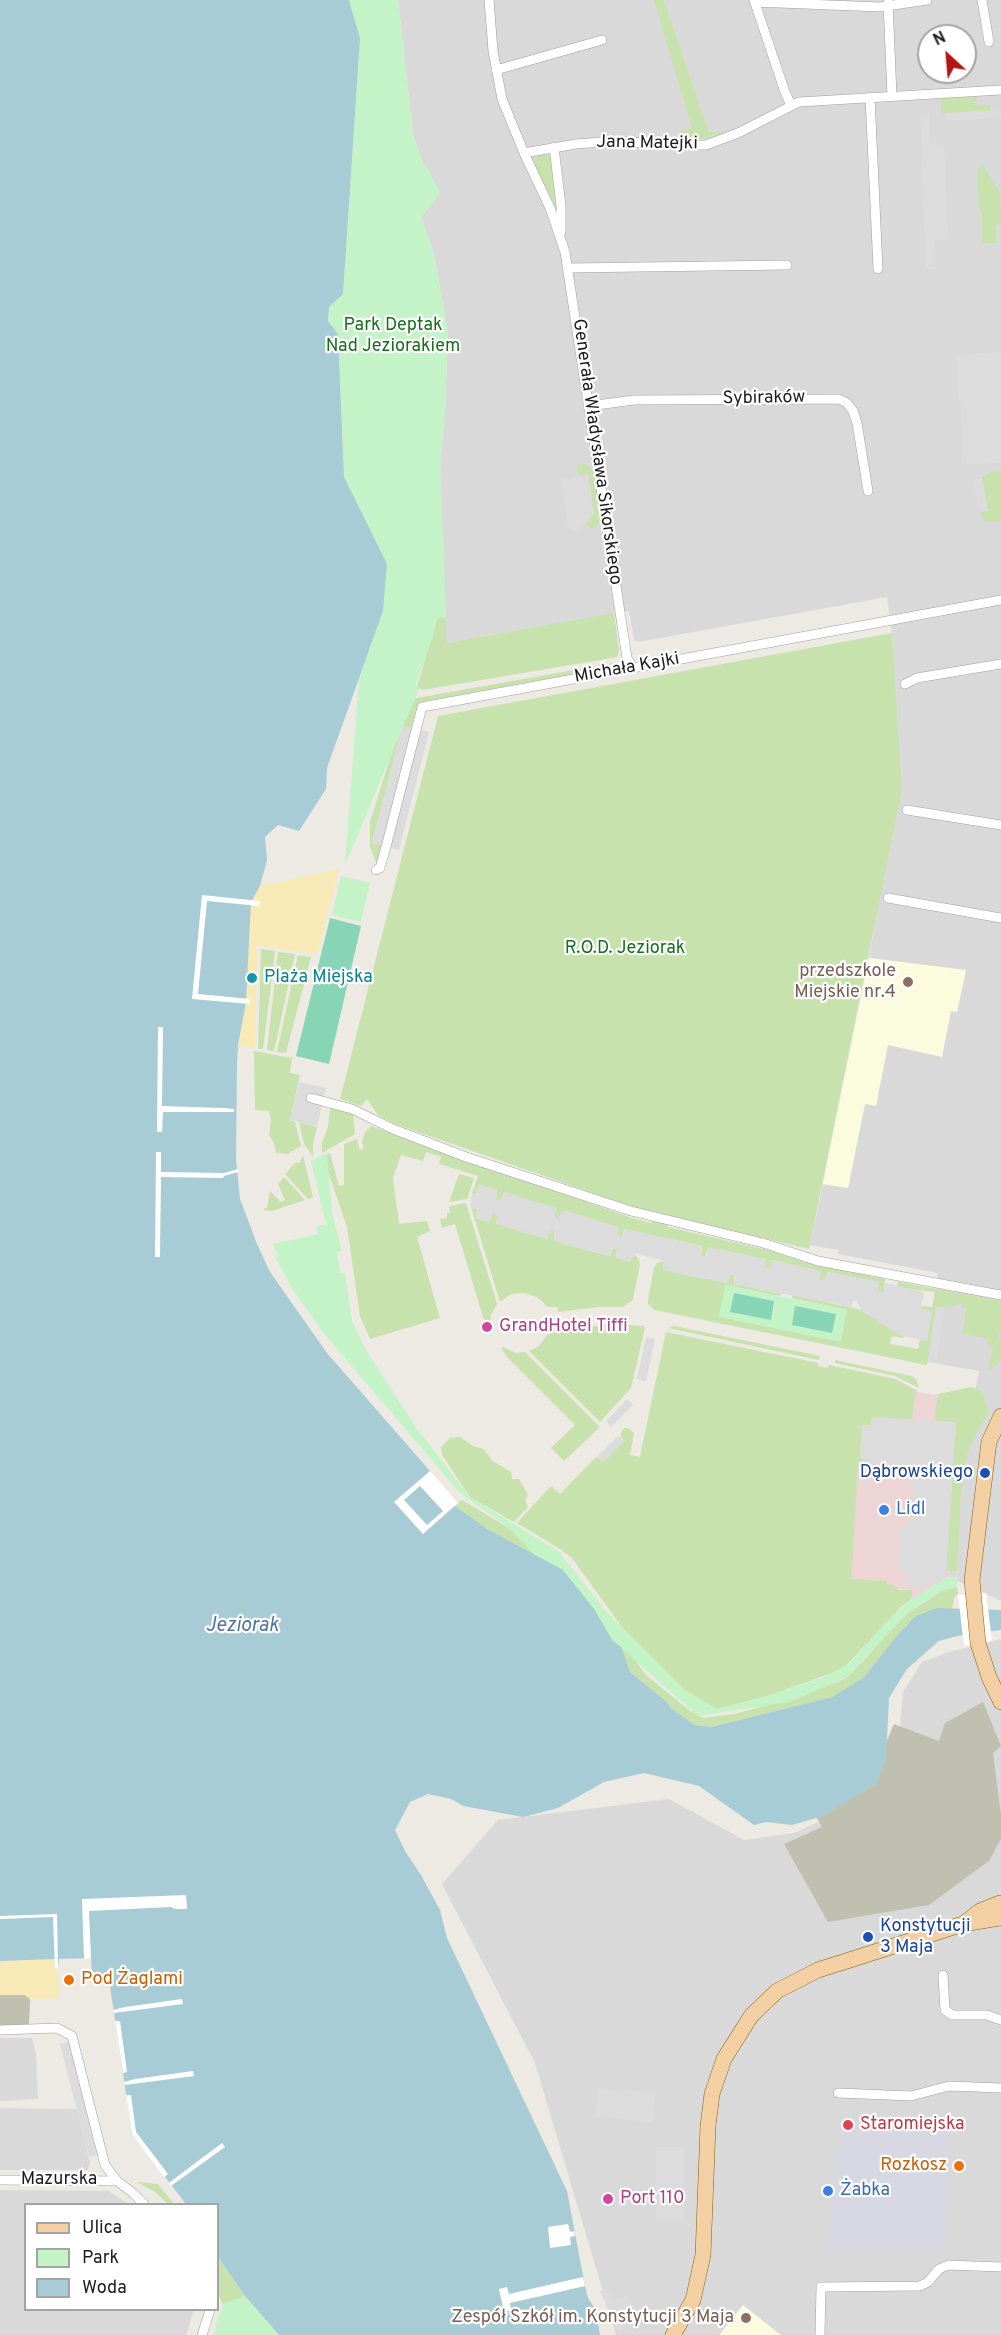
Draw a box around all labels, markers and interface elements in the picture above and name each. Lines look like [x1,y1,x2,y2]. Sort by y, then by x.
north arrow [917,24,977,84]
text: N [930,28,950,51]
street label: Jana Matejki [596,132,698,156]
park label: Park Deptak Nad Jeziorakiem [326,315,460,358]
street label: Generała Władysława Sikorskiego [567,318,625,586]
street label: Sybiraków [722,387,806,411]
street label: Michała Kajki [573,649,681,689]
park label: R.O.D. Jeziorak [565,938,685,960]
place label: przedszkole Miejskie nr.4 [794,961,896,1004]
place label: Plaża Miejska [264,967,373,989]
marker: Plaża Miejska [245,971,259,985]
marker: przedszkole Miejskie nr.4 [901,975,915,989]
place label: GrandHotel Tiffi [499,1316,628,1338]
marker: GrandHotel Tiffi [480,1320,494,1334]
place label: Dąbrowskiego [860,1462,973,1484]
marker: Dąbrowskiego [978,1466,992,1480]
place label: Lidl [896,1499,925,1521]
marker: Lidl [877,1503,891,1517]
water label: Jeziorak [205,1615,279,1639]
place label: Konstytucji 3 Maja [880,1916,971,1958]
marker: Konstytucji 3 Maja [861,1930,875,1944]
place label: Pod Żaglami [81,1969,183,1991]
marker: Pod Żaglami [62,1973,76,1987]
place label: Staromiejska [860,2114,965,2136]
marker: Staromiejska [841,2118,855,2132]
place label: Rozkosz [880,2155,947,2177]
marker: Rozkosz [952,2159,966,2173]
street label: Mazurska [21,2169,97,2191]
place label: Żabka [840,2180,890,2202]
marker: Żabka [821,2184,835,2198]
place label: Port 110 [620,2188,685,2210]
marker: Port 110 [601,2192,615,2206]
legend [24,2203,219,2311]
text: Ulica [82,2217,122,2240]
text: Park [82,2247,119,2270]
text: Woda [82,2277,127,2300]
place label: Zespół Szkół im. Konstytucji 3 Maja [451,2307,734,2329]
marker: Zespół Szkół im. Konstytucji 3 Maja [739,2311,753,2325]

